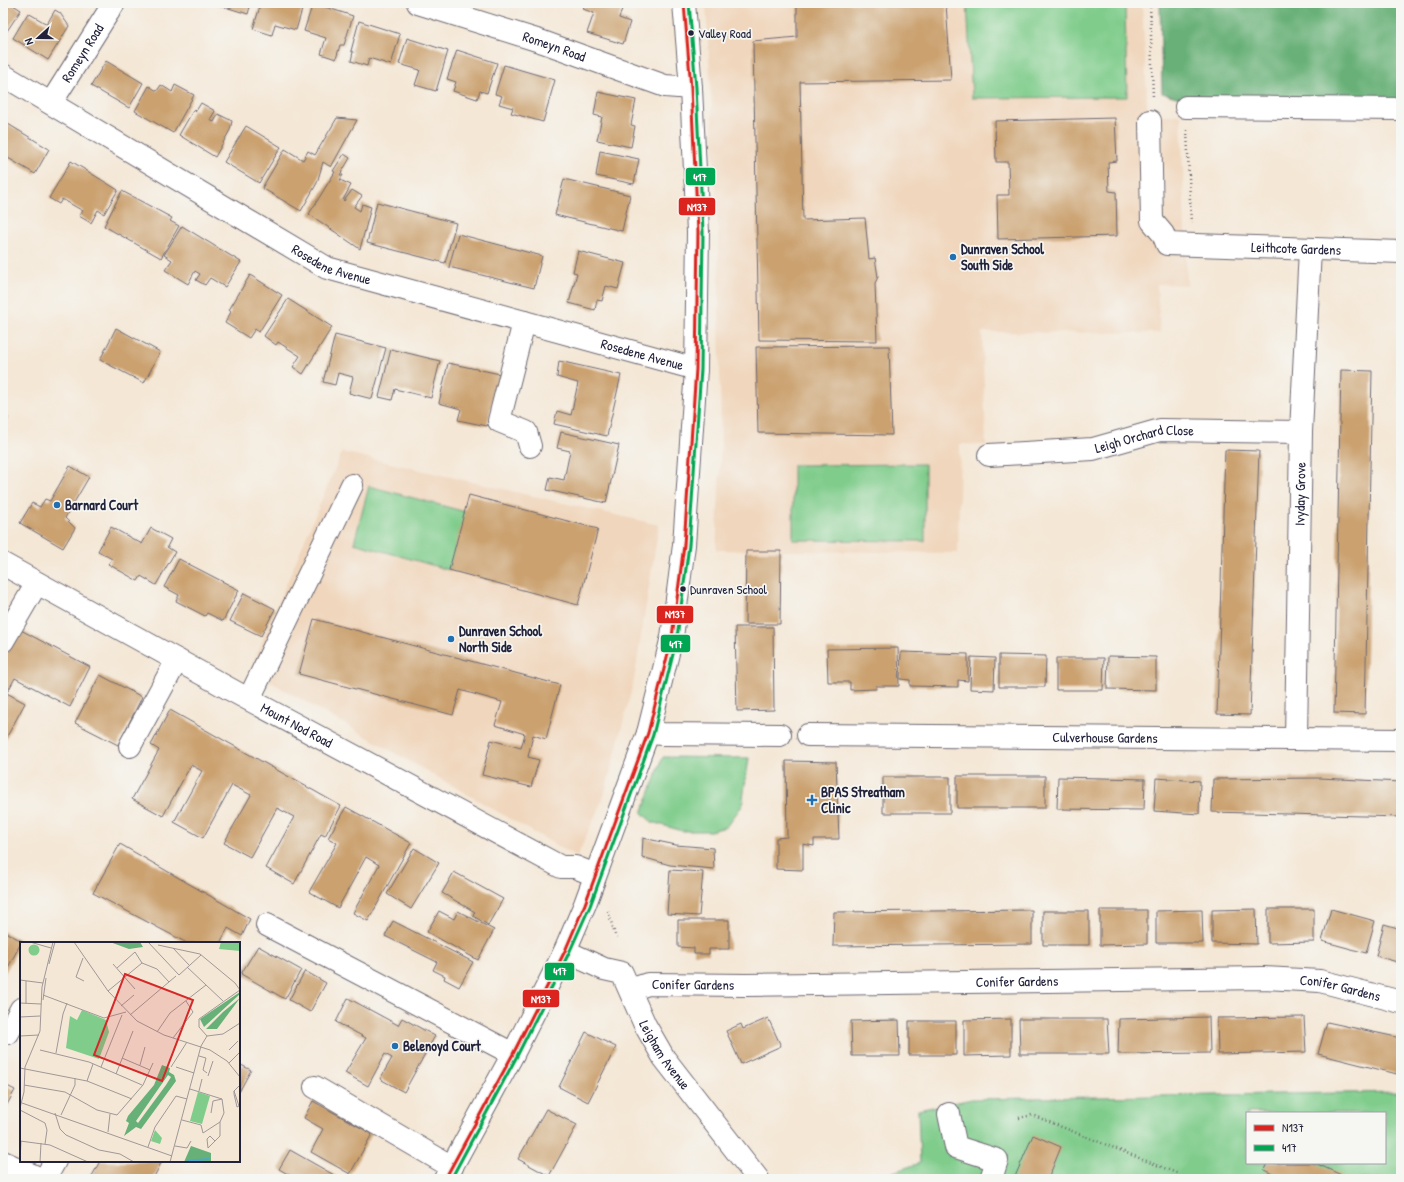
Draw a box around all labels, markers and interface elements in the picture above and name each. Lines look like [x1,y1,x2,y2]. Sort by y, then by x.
north arrow [18,18,58,58]
street label: Romeyn Road [57,20,108,86]
place label: Valley Road [698,24,751,42]
street label: Romeyn Road [521,26,589,66]
marker: Valley Road [686,28,696,38]
text: N [21,36,36,47]
line badge: 417 [685,167,716,186]
text: 417 [693,170,707,184]
line badge: N137 [678,197,716,216]
text: N137 [687,200,708,214]
street label: Leithcote Gardens [1251,237,1341,259]
street label: Rosedene Avenue [288,239,374,289]
place label: Dunraven School South Side [961,239,1044,274]
marker: Dunraven School South Side [948,252,958,262]
street label: Rosedene Avenue [599,333,686,374]
street label: Leigh Orchard Close [1092,420,1194,457]
street label: Ivyday Grove [1289,461,1310,526]
place label: Barnard Court [65,495,139,514]
marker: Barnard Court [52,500,62,510]
place label: Dunraven School [690,580,768,598]
marker: Dunraven School [678,584,688,594]
line badge: N137 [656,605,694,624]
text: N137 [665,607,686,621]
place label: Dunraven School North Side [459,621,542,656]
marker: Dunraven School North Side [446,634,456,644]
line badge: 417 [660,634,691,653]
text: 417 [669,637,683,651]
street label: Mount Nod Road [258,698,337,752]
street label: Culverhouse Gardens [1052,727,1158,747]
place label: BPAS Streatham Clinic [821,782,905,817]
marker: BPAS Streatham Clinic [806,794,818,806]
inset map [20,942,240,1162]
line badge: 417 [544,962,575,981]
text: 417 [553,964,567,978]
street label: Conifer Gardens [1299,970,1383,1005]
street label: Conifer Gardens [976,971,1058,991]
street label: Conifer Gardens [652,974,734,994]
line badge: N137 [522,989,560,1008]
text: N137 [531,992,552,1006]
street label: Leigham Avenue [635,1017,695,1094]
place label: Belenoyd Court [403,1036,482,1057]
marker: Belenoyd Court [390,1041,400,1051]
legend [1246,1112,1386,1164]
text: N137 [1282,1119,1304,1136]
text: 417 [1282,1139,1297,1156]

